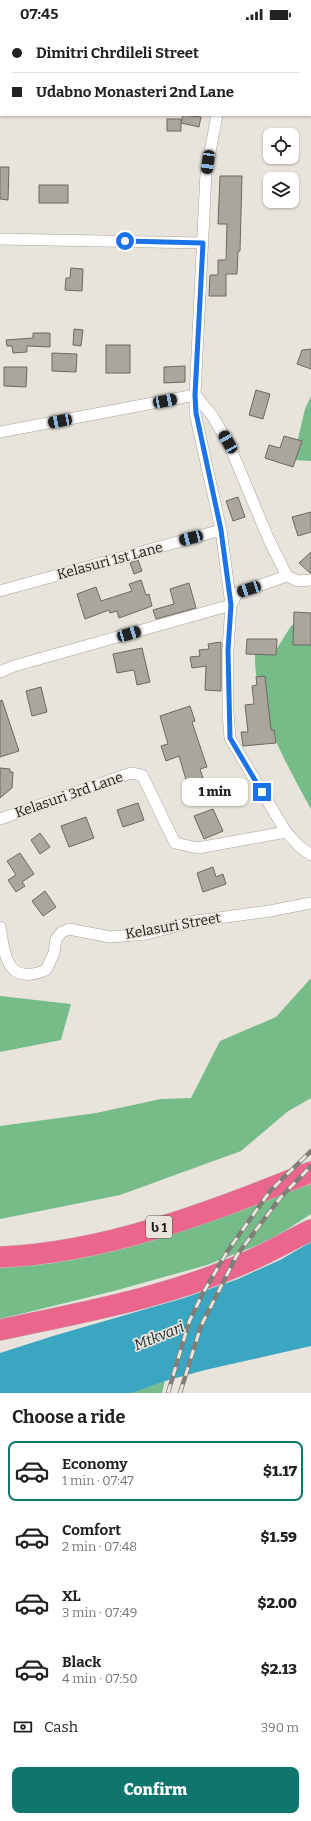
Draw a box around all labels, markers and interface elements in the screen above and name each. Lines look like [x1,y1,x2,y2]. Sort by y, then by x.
text: 07:45 [20,5,58,23]
text: Dimitri Chrdileli Street [36,44,199,62]
text: Udabno Monasteri 2nd Lane [36,83,234,101]
map controls [263,128,299,208]
button: locate [263,128,299,164]
car [200,149,216,175]
button: layers [263,172,299,208]
route start [116,232,134,250]
car [152,393,178,409]
car [47,413,73,429]
car [217,429,239,455]
car [178,529,204,547]
street label: Kelasuri 1st Lane [55,539,165,583]
car [236,580,262,598]
car [116,625,142,643]
street label: Kelasuri 3rd Lane [13,769,125,821]
callout: 1 min [182,778,248,806]
route end [253,783,271,801]
text: 1 min [198,784,232,799]
street label: Kelasuri Street [124,909,222,943]
road number: ს 1 [146,1216,172,1238]
water label: Mtkvari [131,1318,187,1354]
text: Choose a ride [12,1406,125,1428]
icon: car [14,1453,50,1489]
text: Economy [62,1455,128,1473]
text: $1.17 [263,1462,297,1480]
text: 1 min · 07:47 [62,1473,134,1488]
icon: car [14,1519,50,1555]
text: Comfort [62,1521,121,1539]
text: $1.59 [261,1528,297,1546]
text: 2 min · 07:48 [62,1539,137,1554]
icon: car [14,1585,50,1621]
text: XL [62,1587,81,1605]
text: $2.00 [257,1594,297,1612]
text: 3 min · 07:49 [62,1605,137,1620]
icon: car [14,1651,50,1687]
text: Black [62,1653,101,1671]
text: $2.13 [261,1660,297,1678]
text: 4 min · 07:50 [62,1671,138,1686]
icon: cash [12,1716,34,1738]
text: Cash [44,1718,78,1736]
text: 390 m [261,1720,299,1735]
button: Confirm [12,1767,299,1813]

